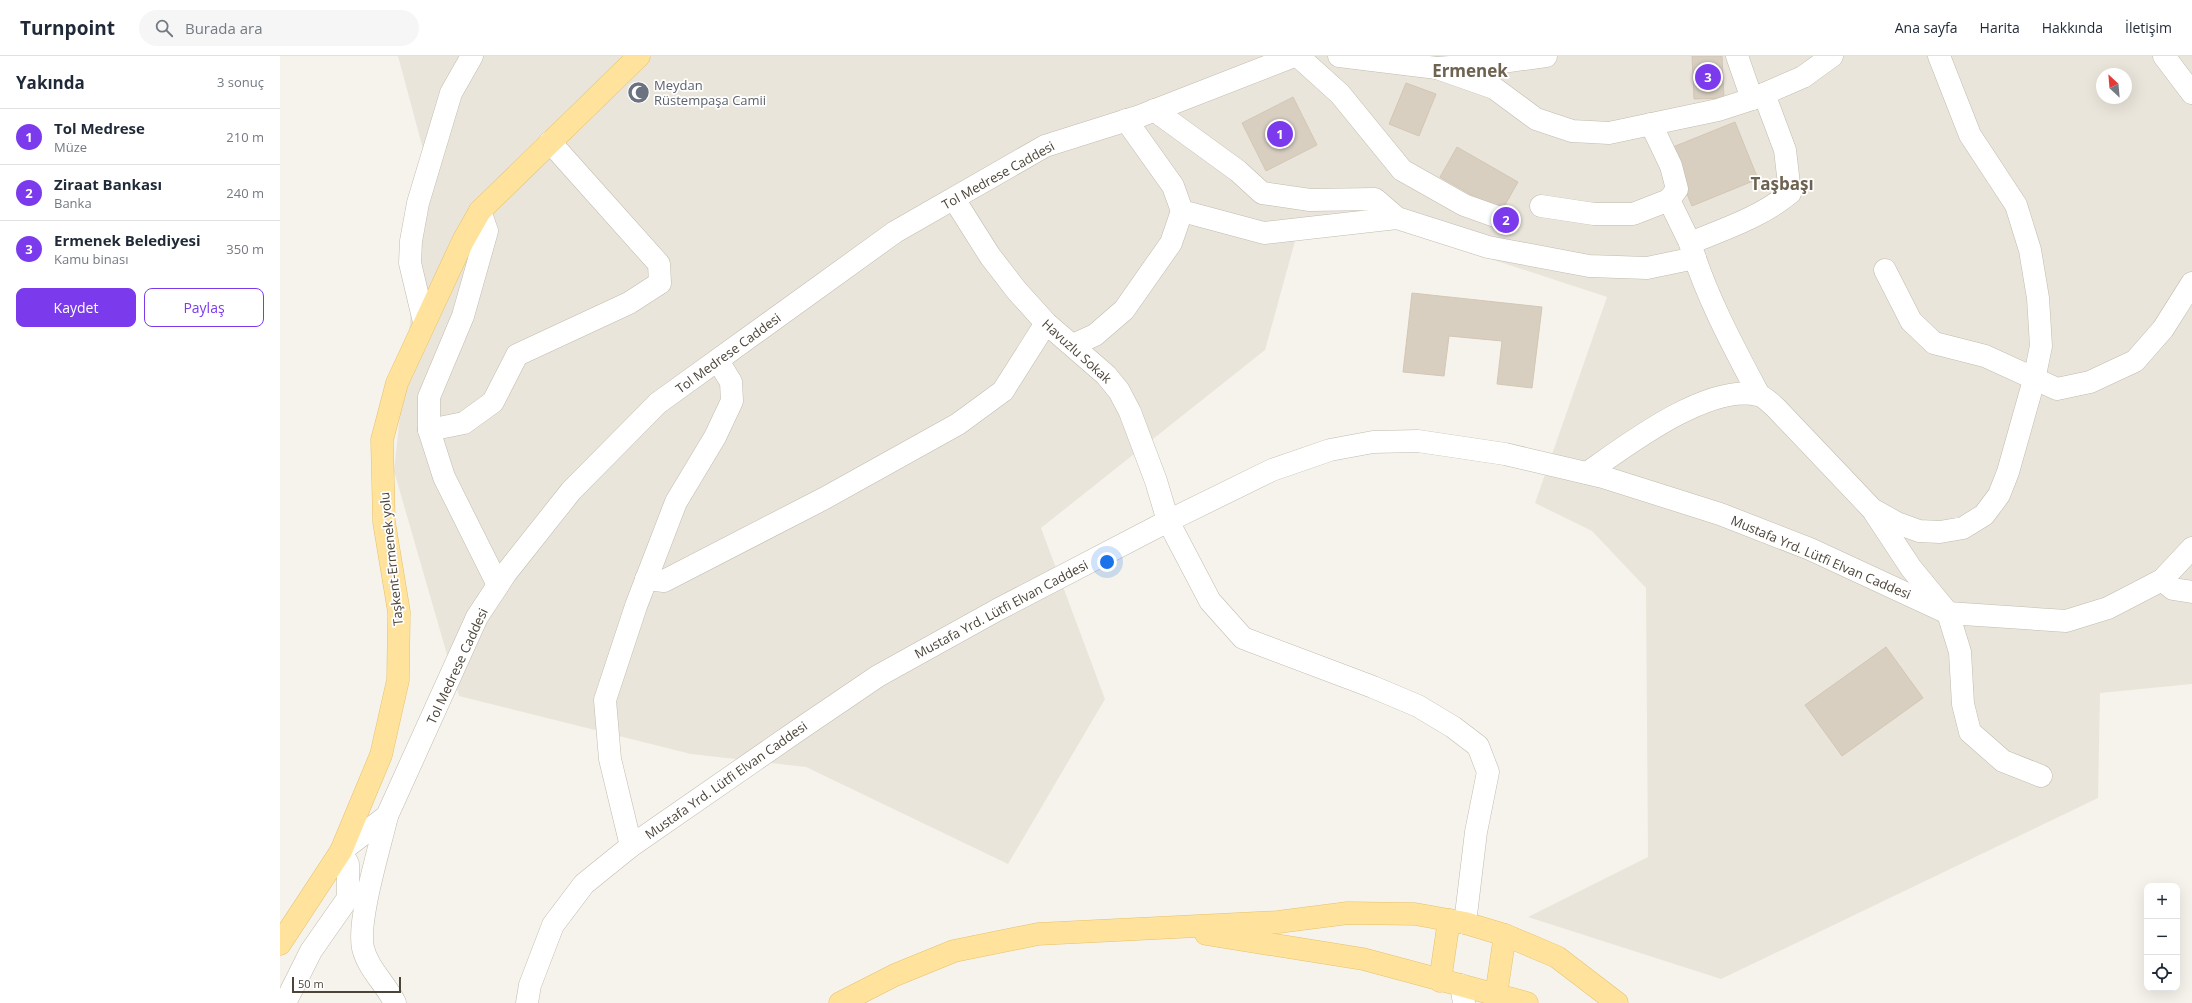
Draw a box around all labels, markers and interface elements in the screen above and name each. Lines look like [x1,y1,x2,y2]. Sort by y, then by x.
search box [139,10,419,46]
text: Turnpoint [20,15,115,41]
icon: search [153,17,175,39]
text: Burada ara [185,18,263,38]
text: Ana sayfa [1895,18,1958,37]
text: Harita [1980,18,2020,37]
text: Hakkında [2042,18,2103,37]
text: İletişim [2125,18,2172,37]
district label: Ermenek [1432,59,1508,82]
pin: 3 [1695,62,1721,92]
north arrow [2096,68,2132,104]
text: Yakında [16,71,85,94]
text: 3 sonuç [217,73,264,91]
place label: Meydan Rüstempaşa Camii [654,76,766,109]
mosque icon: Meydan Rüstempaşa Camii [626,79,652,105]
text: Tol Medrese [54,118,145,138]
pin: 1 [1267,119,1293,149]
text: 1 [25,128,33,146]
text: 210 m [226,128,264,146]
street label: Tol Medrese Caddesi [938,137,1058,213]
text: Müze [54,138,87,156]
district label: Taşbaşı [1750,172,1814,195]
text: Ziraat Bankası [54,174,162,194]
text: 2 [25,184,33,202]
text: 240 m [226,184,264,202]
text: Banka [54,194,92,212]
pin: 2 [1493,205,1519,235]
text: Ermenek Belediyesi [54,230,201,250]
text: 3 [25,240,33,258]
text: 350 m [226,240,264,258]
text: Kamu binası [54,250,128,268]
button: Kaydet [16,288,136,327]
button: Paylaş [144,288,264,327]
street label: Tol Medrese Caddesi [672,309,784,397]
street label: Havuzlu Sokak [1038,315,1116,387]
street label: Taşkent-Ermenek yolu [375,491,407,627]
street label: Mustafa Yrd. Lütfi Elvan Caddesi [1728,511,1914,603]
your location [1097,552,1117,572]
street label: Mustafa Yrd. Lütfi Elvan Caddesi [911,555,1091,663]
street label: Tol Medrese Caddesi [422,605,492,727]
street label: Mustafa Yrd. Lütfi Elvan Caddesi [641,717,811,843]
map controls [2144,883,2180,991]
button: + [2144,883,2180,919]
button: − [2144,919,2180,955]
button: locate [2144,955,2180,991]
scale bar [292,975,401,994]
text: 50 m [298,976,324,991]

